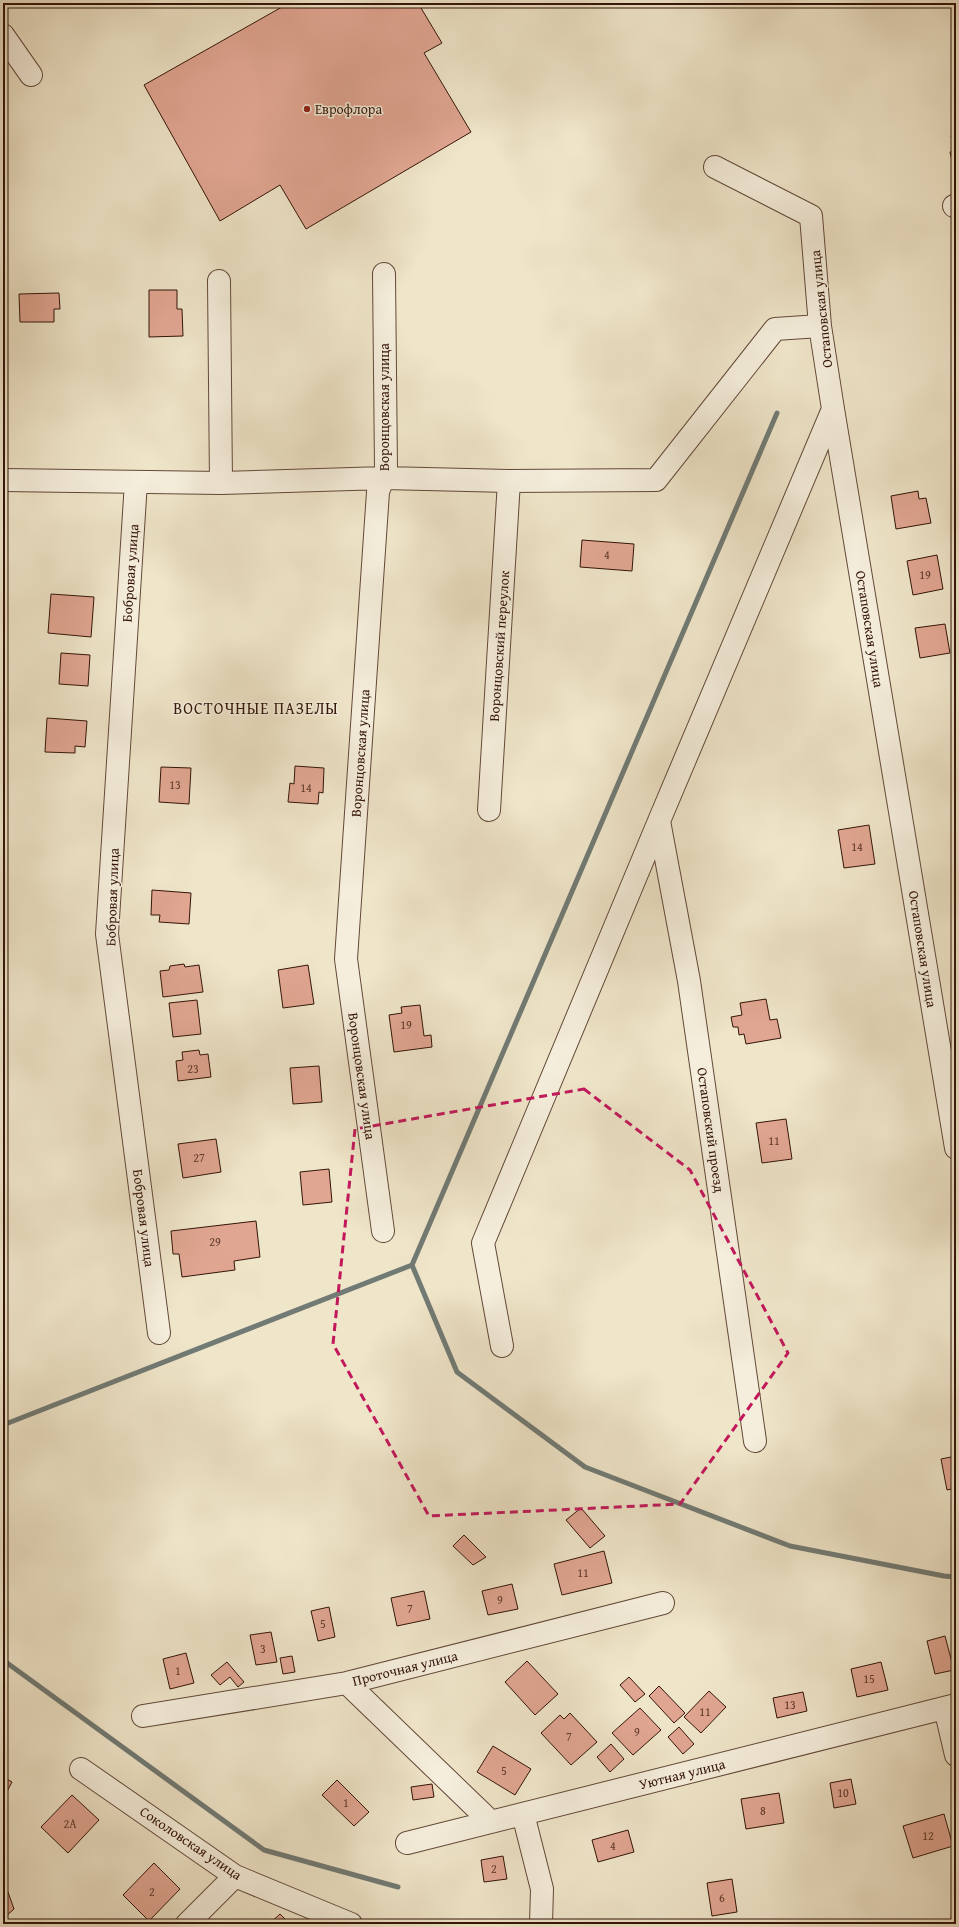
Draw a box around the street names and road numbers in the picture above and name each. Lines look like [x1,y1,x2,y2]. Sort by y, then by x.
street label: Остаповская улица [805,249,837,369]
street label: Воронцовская улица [374,343,394,471]
street label: Бобровая улица [117,523,143,623]
street label: Воронцовский переулок [484,569,514,722]
street label: Остаповская улица [851,569,889,689]
street label: Воронцовская улица [346,688,374,818]
street label: Бобровая улица [100,847,124,947]
street label: Остаповская улица [904,889,942,1009]
street label: Воронцовская улица [343,1011,381,1141]
street label: Остаповский проезд [692,1066,730,1194]
street label: Бобровая улица [128,1168,160,1268]
street label: Проточная улица [350,1645,460,1691]
street label: Уютная улица [637,1754,728,1794]
street label: Соколовская улица [136,1801,246,1885]

